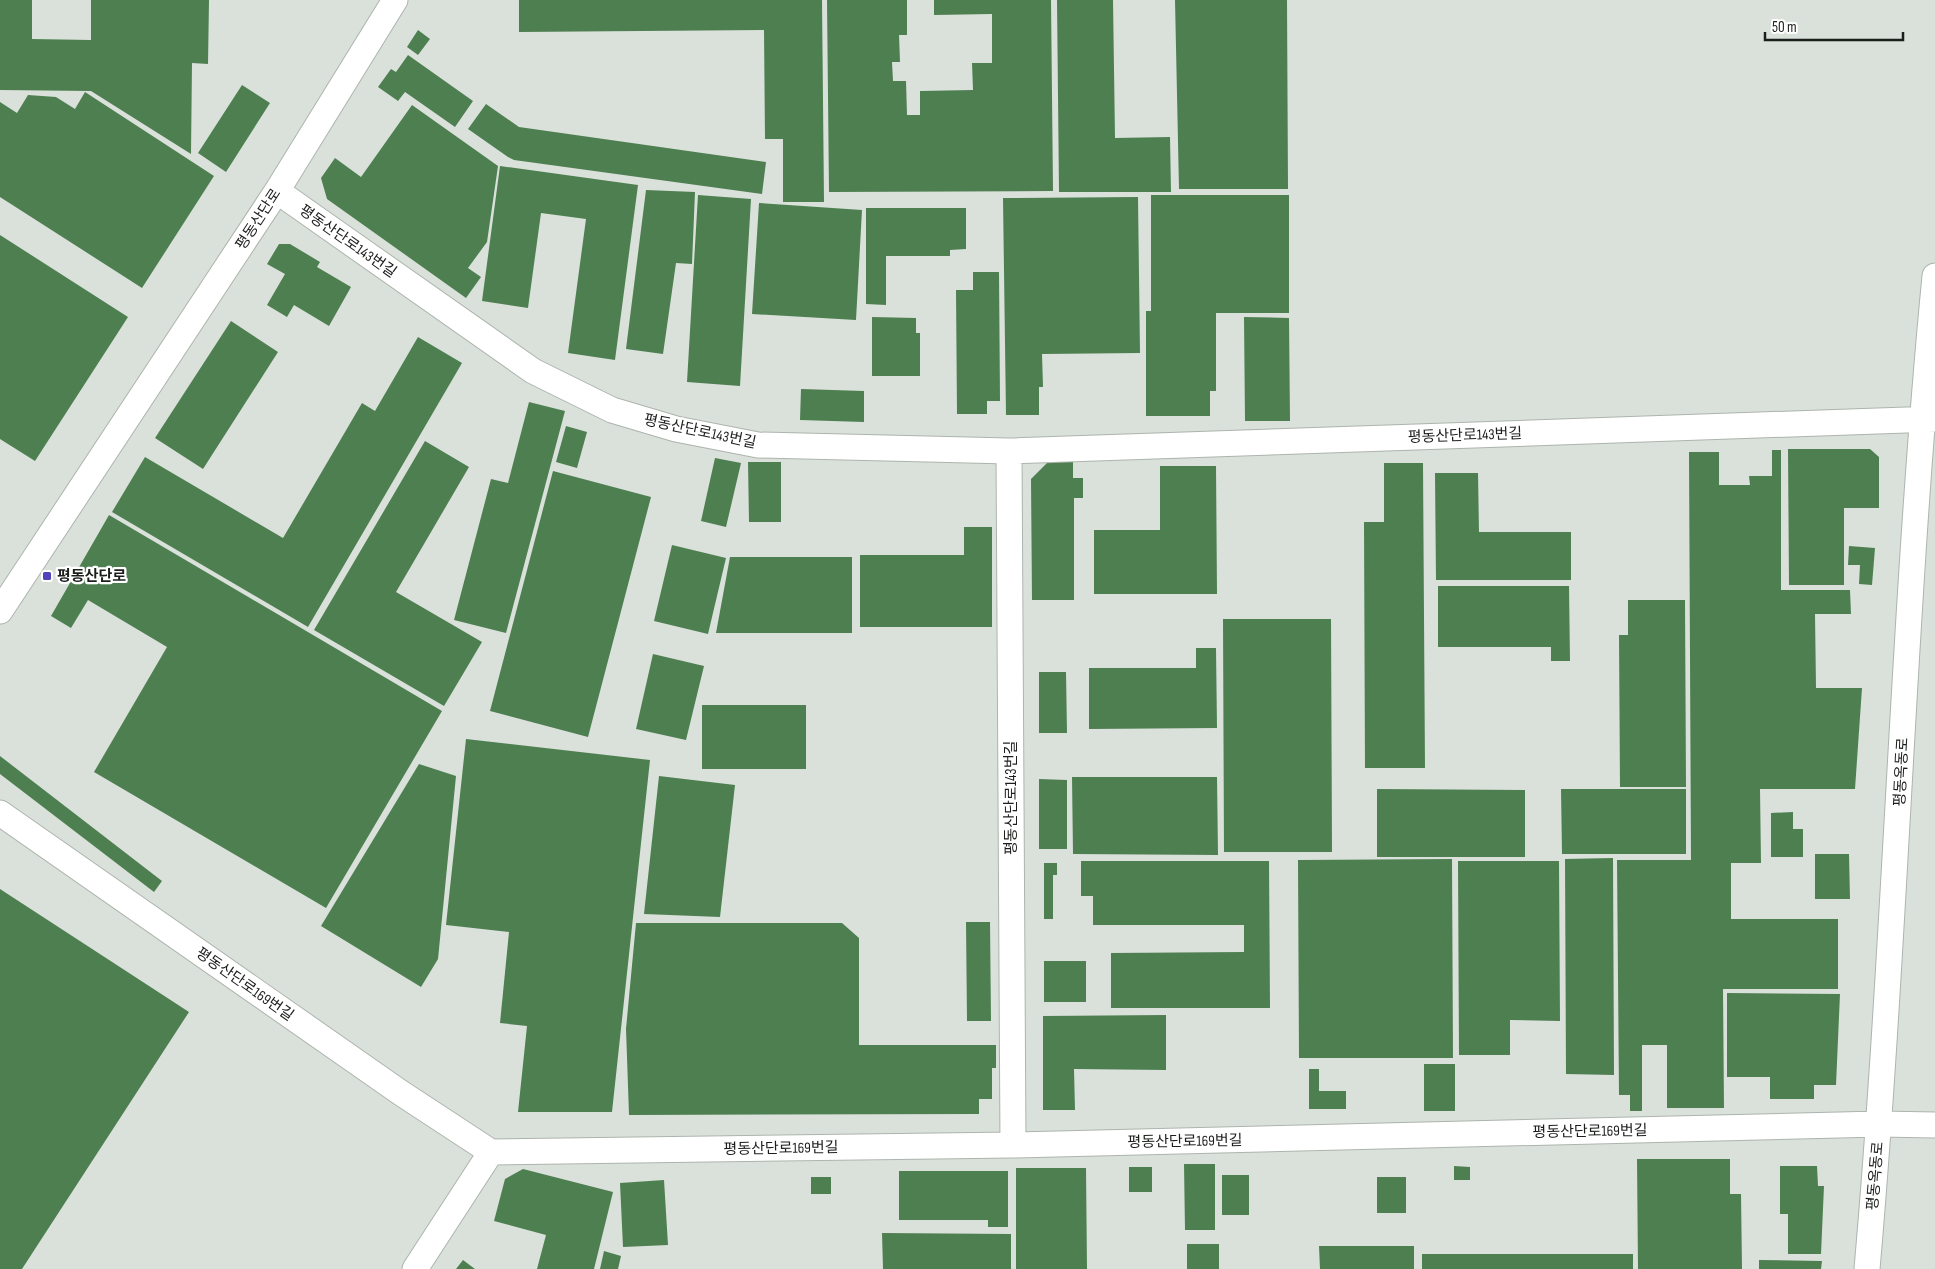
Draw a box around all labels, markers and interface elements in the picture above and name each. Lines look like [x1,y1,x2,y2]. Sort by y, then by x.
scale bar [1765,10,1902,42]
text: 50 m [1772,18,1797,37]
street label: 평동산단로 [232,185,285,253]
street label: 평동산단로143번길 [295,201,400,282]
street label: 평동산단로143번길 [642,410,758,453]
street label: 평동산단로143번길 [1407,424,1523,447]
place label: 평동산단로 [57,567,126,586]
marker: 평동산단로 [41,570,53,582]
street label: 평동옥동로 [1890,737,1913,807]
street label: 평동산단로143번길 [1002,741,1021,855]
street label: 평동산단로169번길 [192,944,297,1025]
street label: 평동산단로169번길 [1532,1121,1648,1142]
street label: 평동산단로169번길 [1127,1131,1243,1152]
street label: 평동산단로169번길 [723,1138,839,1159]
street label: 평동옥동로 [1863,1141,1888,1211]

